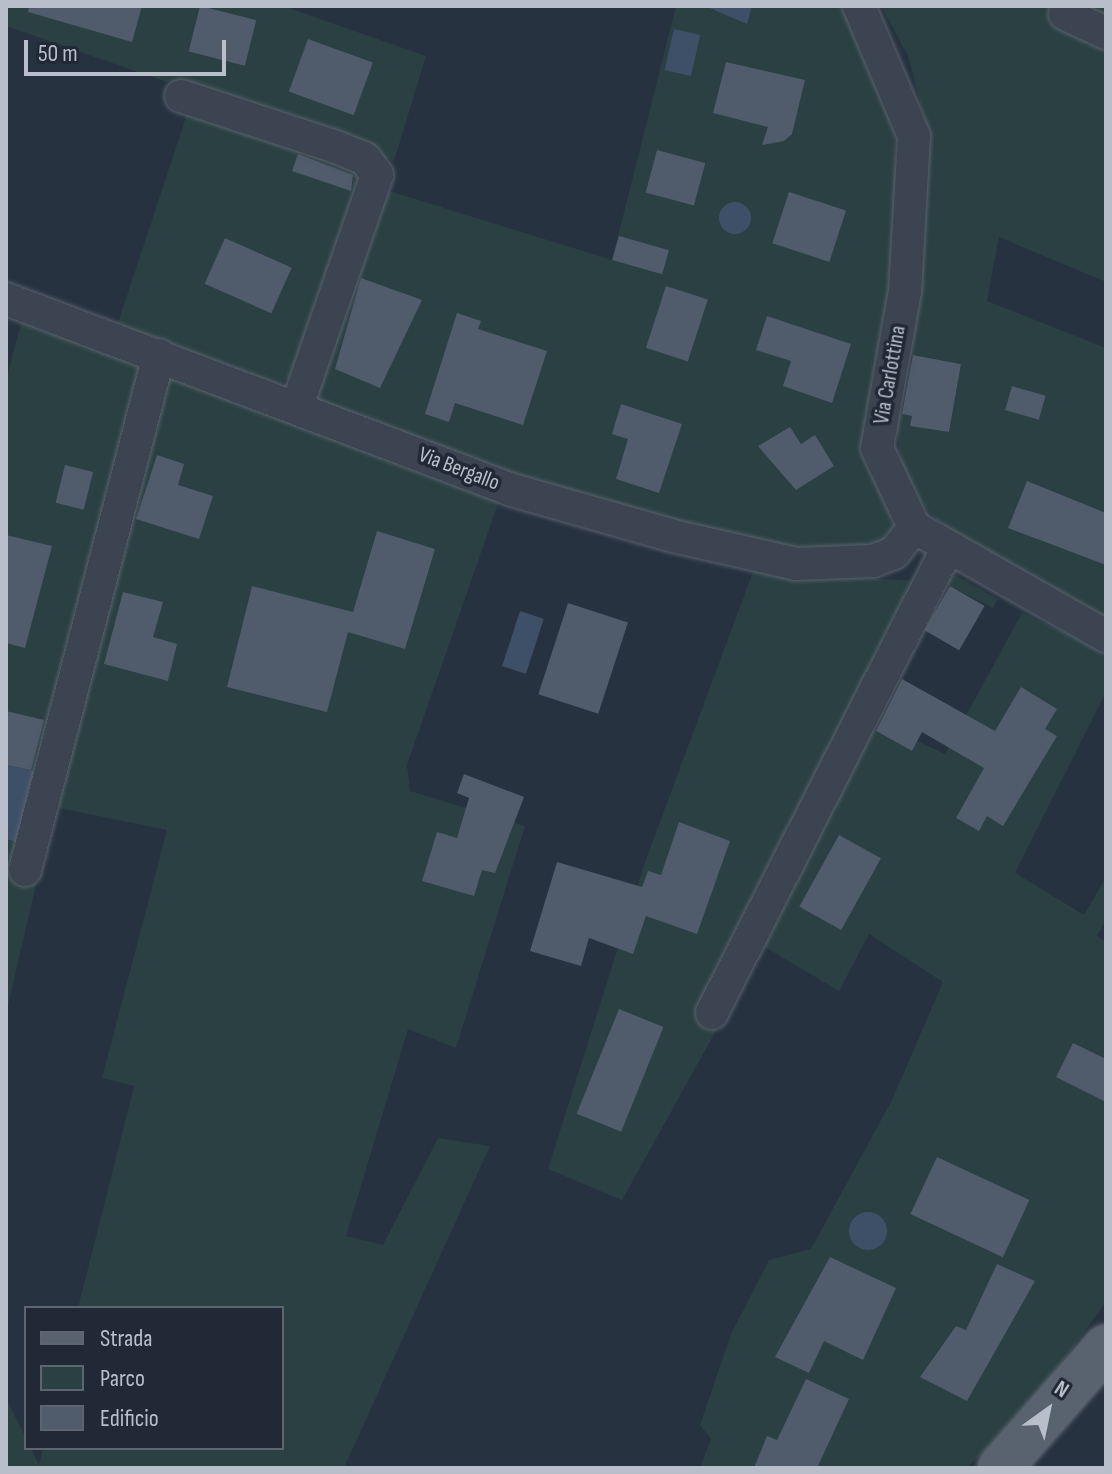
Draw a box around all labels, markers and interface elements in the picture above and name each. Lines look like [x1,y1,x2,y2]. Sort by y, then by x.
scale bar [28,24,230,74]
text: 50 m [38,39,78,68]
street label: Via Carlottina [868,324,912,426]
street label: Via Bergallo [415,442,503,496]
legend [24,1306,284,1450]
text: Strada [100,1324,153,1353]
text: Parco [100,1364,145,1393]
north arrow [1008,1370,1088,1450]
text: N [1049,1375,1074,1404]
text: Edificio [100,1404,159,1433]

